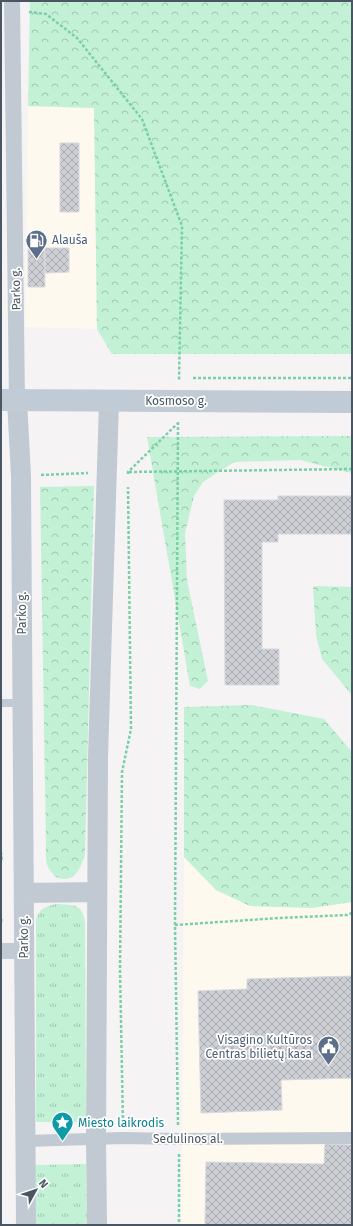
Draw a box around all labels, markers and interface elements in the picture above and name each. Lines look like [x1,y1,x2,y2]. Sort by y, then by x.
fuel station icon: Alauša [23,227,49,260]
place label: Alauša [52,233,88,247]
street label: Parko g. [9,267,23,311]
street label: Kosmoso g. [145,394,207,408]
street label: Parko g. [15,591,29,634]
street label: Parko g. [17,915,31,958]
place label: Visagino Kultūros Centras bilietų kasa [205,1033,312,1061]
public building icon: Visagino Kultūros Centras bilietų kasa [315,1034,341,1067]
place icon: Miesto laikrodis [50,1110,76,1143]
place label: Miesto laikrodis [78,1116,165,1130]
street label: Sedulinos al. [153,1132,223,1146]
north arrow [16,1170,56,1210]
text: N [36,1177,51,1191]

